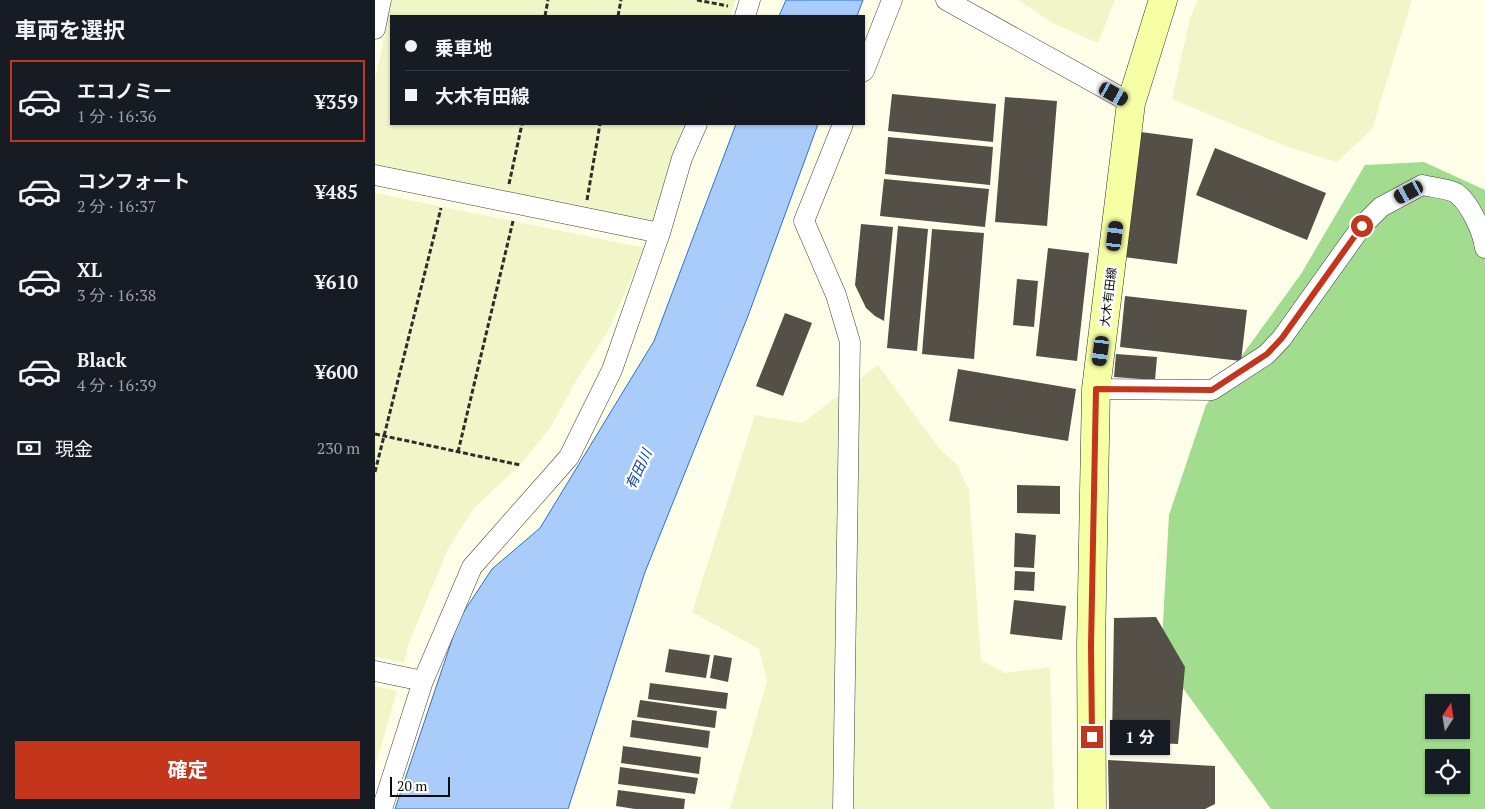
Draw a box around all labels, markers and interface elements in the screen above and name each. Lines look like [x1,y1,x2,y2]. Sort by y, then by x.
text: 車両を選択 [15,15,125,44]
text: 乗車地 [435,35,492,60]
text: エコノミー [77,78,172,103]
icon: car [17,79,62,124]
car [1097,80,1130,108]
text: 大木有田線 [435,83,530,108]
text: ¥359 [315,89,358,114]
text: 1 分 · 16:36 [77,105,156,127]
text: コンフォート [77,168,190,193]
icon: car [17,169,62,214]
car [1392,178,1425,206]
text: ¥485 [315,179,358,204]
text: 2 分 · 16:37 [77,195,156,217]
route start [1351,215,1373,237]
car [1105,220,1124,252]
text: XL [77,257,102,282]
icon: car [17,259,62,304]
street label: 大木有田線 [1097,266,1119,328]
text: ¥610 [315,269,358,294]
text: 3 分 · 16:38 [77,284,156,306]
car [1091,335,1110,367]
text: Black [77,347,127,372]
icon: car [17,349,62,394]
text: ¥600 [315,359,358,384]
text: 4 分 · 16:39 [77,374,156,396]
icon: cash [15,434,43,462]
text: 現金 [55,436,93,461]
text: 230 m [317,437,360,459]
water label: 有田川 [621,444,656,492]
north arrow [1425,694,1470,739]
map controls [1425,694,1470,794]
callout: 1 分 [1109,720,1169,754]
route end [1081,726,1103,748]
text: 1 分 [1125,726,1155,748]
button: 確定 [15,741,360,799]
button: locate [1425,749,1470,794]
scale bar [390,774,450,797]
text: 20 m [397,776,427,795]

